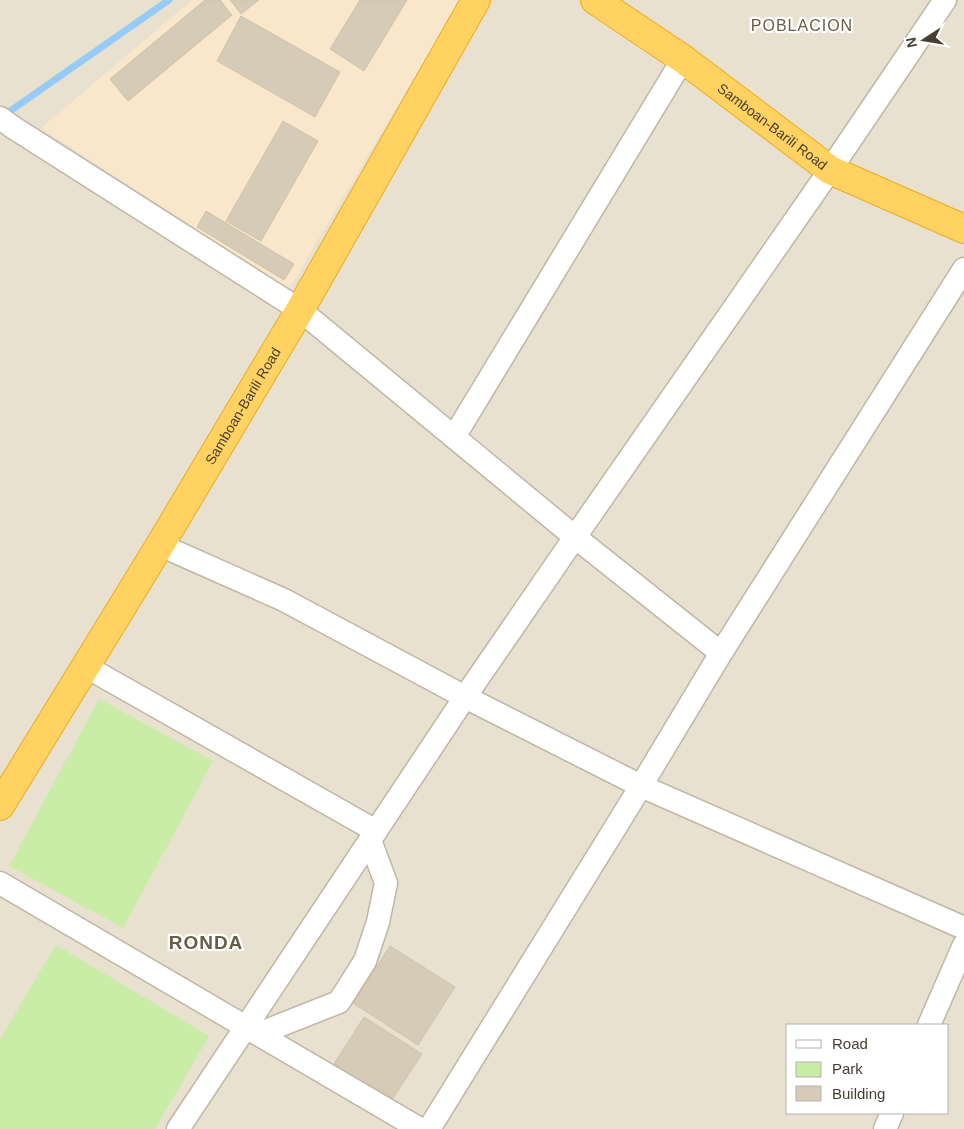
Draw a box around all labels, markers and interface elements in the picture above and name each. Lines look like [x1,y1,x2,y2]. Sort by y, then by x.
north arrow [899,15,949,65]
district label: POBLACION [751,17,853,34]
text: N [902,36,920,49]
street label: Samboan-Barili Road [714,80,830,173]
street label: Samboan-Barili Road [202,345,284,467]
district label: RONDA [169,932,243,953]
legend [786,1024,949,1114]
text: Road [832,1035,868,1052]
text: Park [832,1060,863,1077]
text: Building [832,1085,885,1102]

